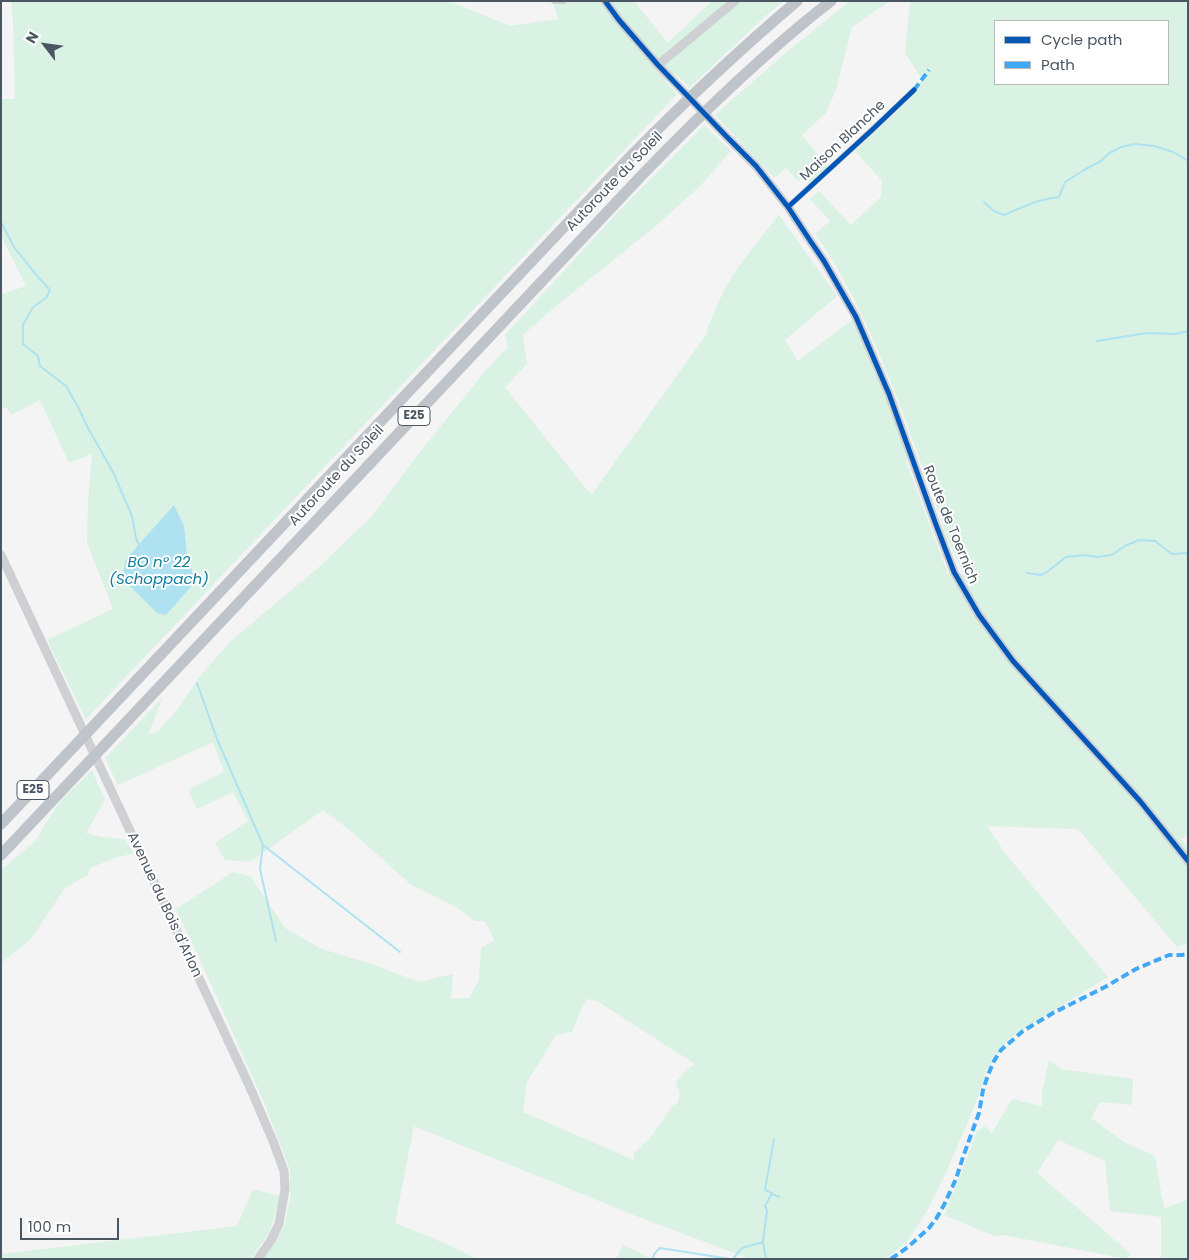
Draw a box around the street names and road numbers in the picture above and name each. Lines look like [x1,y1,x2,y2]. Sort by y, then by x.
street label: Maison Blanche [797,97,889,185]
street label: Autoroute du Soleil [563,129,667,235]
road number: E25 [398,406,430,426]
street label: Autoroute du Soleil [286,422,388,530]
street label: Route de Toernich [919,463,981,587]
road number: E25 [17,780,49,800]
street label: Avenue du Bois d'Arlon [123,830,205,980]

